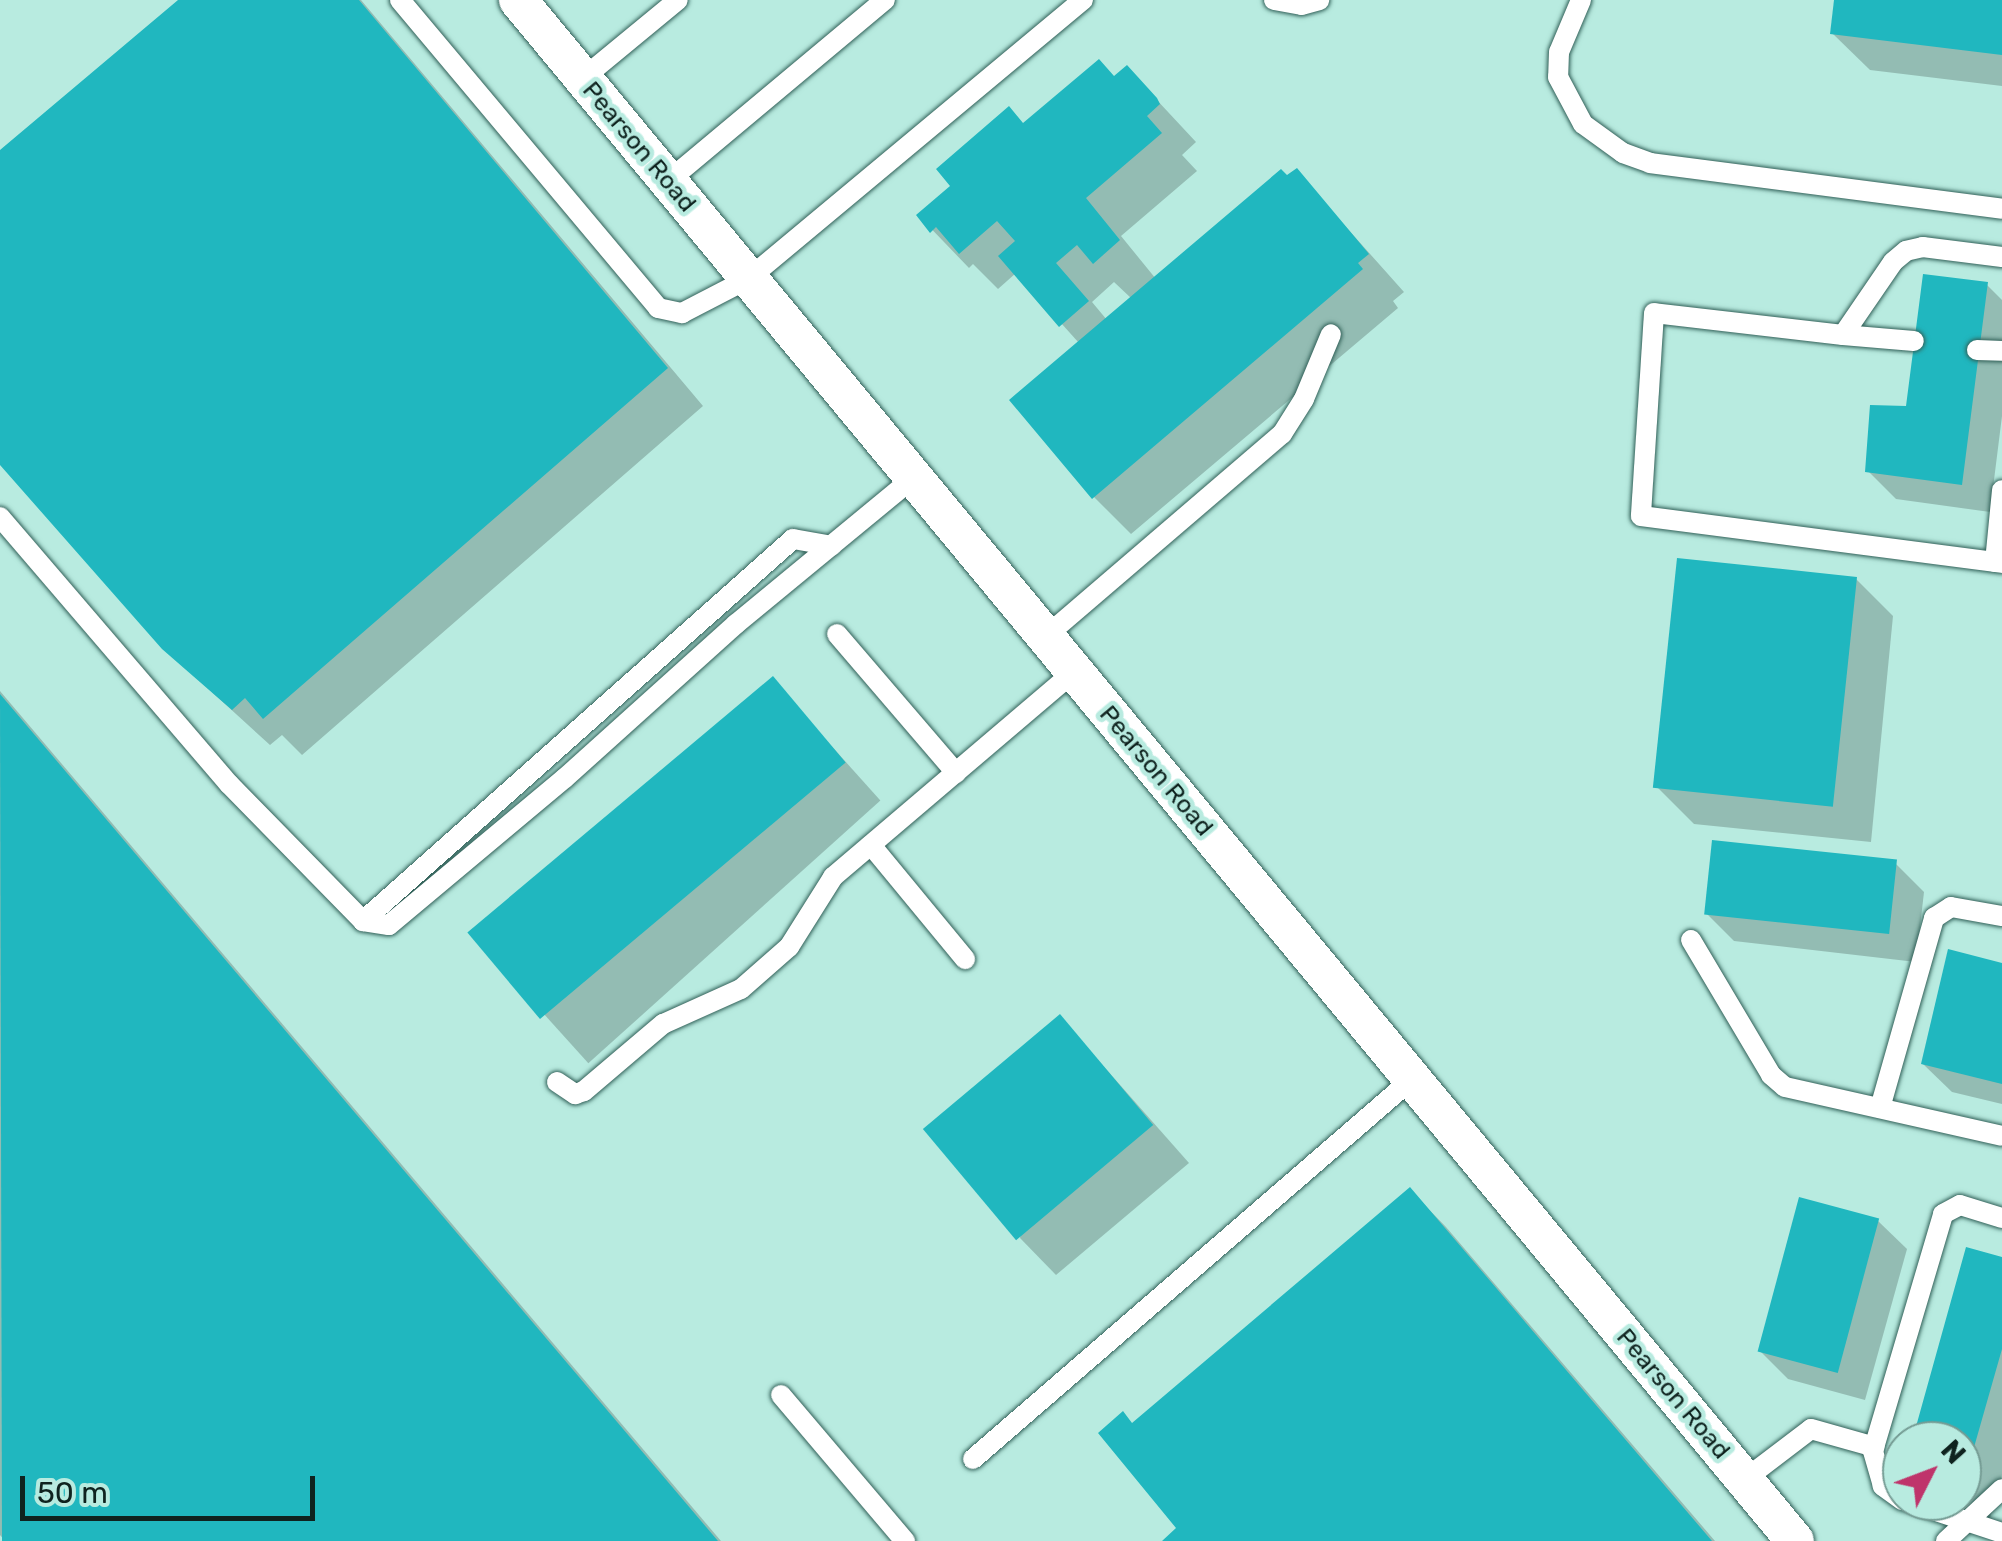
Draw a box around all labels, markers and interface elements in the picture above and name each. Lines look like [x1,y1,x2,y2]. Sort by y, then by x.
street label: Pearson Road [576,76,702,218]
street label: Pearson Road [1093,700,1219,842]
street label: Pearson Road [1610,1323,1736,1465]
north arrow [1882,1421,1982,1521]
text: N [1934,1433,1972,1470]
scale bar [25,1456,320,1518]
text: 50 m [37,1475,108,1511]

